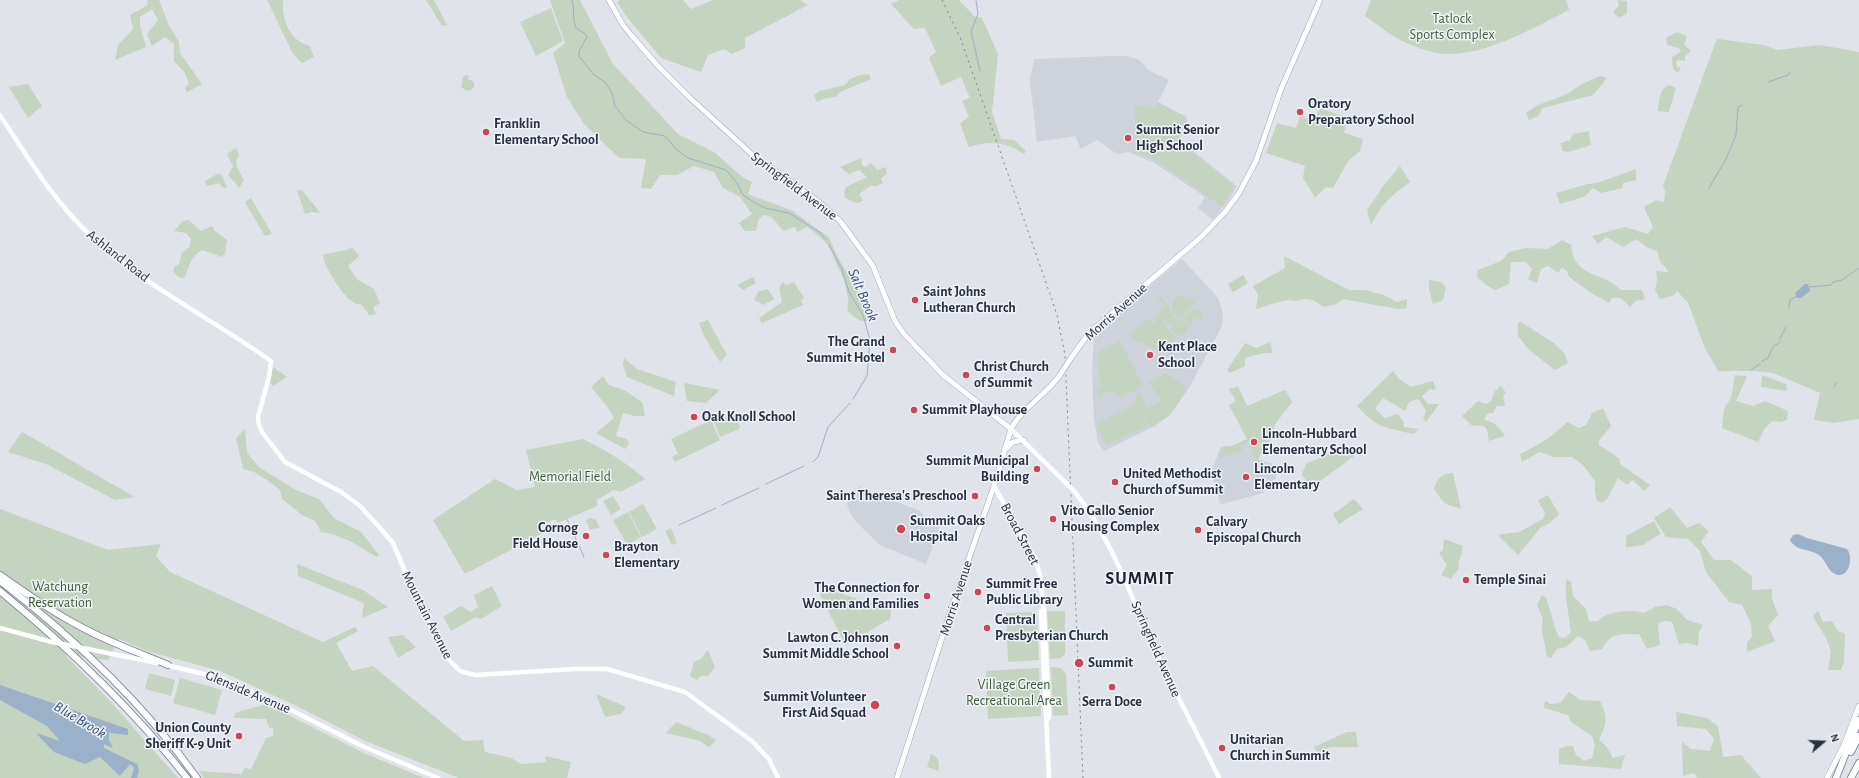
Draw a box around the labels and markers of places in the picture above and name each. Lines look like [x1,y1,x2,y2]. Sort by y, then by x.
place label: Oratory Preparatory School [1308,96,1414,128]
marker: Oratory Preparatory School [1295,107,1305,117]
place label: Franklin Elementary School [494,116,599,148]
place label: Summit Senior High School [1136,122,1219,154]
marker: Franklin Elementary School [481,127,491,137]
marker: Summit Senior High School [1123,133,1133,143]
place label: Saint Johns Lutheran Church [923,284,1016,316]
marker: Saint Johns Lutheran Church [910,295,920,305]
place label: The Grand Summit Hotel [807,334,885,366]
place label: Kent Place School [1158,339,1217,372]
marker: The Grand Summit Hotel [888,345,898,355]
marker: Kent Place School [1145,350,1155,360]
place label: Christ Church of Summit [974,359,1049,392]
marker: Christ Church of Summit [961,370,971,380]
place label: Summit Playhouse [922,402,1027,418]
marker: Summit Playhouse [909,405,919,415]
place label: Oak Knoll School [702,409,796,425]
marker: Oak Knoll School [689,412,699,422]
place label: Lincoln-Hubbard Elementary School [1262,426,1367,458]
marker: Lincoln-Hubbard Elementary School [1249,437,1259,447]
place label: Summit Municipal Building [926,453,1029,486]
place label: Lincoln Elementary [1254,461,1319,494]
marker: Summit Municipal Building [1032,464,1042,474]
place label: United Methodist Church of Summit [1123,466,1223,498]
marker: Lincoln Elementary [1241,472,1251,482]
marker: United Methodist Church of Summit [1110,477,1120,487]
place label: Saint Theresa's Preschool [826,488,967,504]
marker: Saint Theresa's Preschool [970,491,980,501]
place label: Vito Gallo Senior Housing Complex [1061,503,1159,536]
place label: Summit Oaks Hospital [910,513,985,546]
marker: Vito Gallo Senior Housing Complex [1048,514,1058,524]
place label: Calvary Episcopal Church [1206,514,1301,546]
place label: Cornog Field House [513,520,578,552]
marker: Summit Oaks Hospital [895,523,907,535]
marker: Calvary Episcopal Church [1193,525,1203,535]
marker: Cornog Field House [581,531,591,541]
place label: Brayton Elementary [614,539,679,572]
marker: Brayton Elementary [601,550,611,560]
place label: Temple Sinai [1474,572,1546,588]
marker: Temple Sinai [1461,575,1471,585]
place label: Summit Free Public Library [986,576,1063,608]
place label: The Connection for Women and Families [802,580,919,612]
marker: Summit Free Public Library [973,587,983,597]
marker: The Connection for Women and Families [922,591,932,601]
place label: Central Presbyterian Church [995,612,1108,644]
marker: Central Presbyterian Church [982,623,992,633]
place label: Lawton C. Johnson Summit Middle School [763,630,889,662]
marker: Lawton C. Johnson Summit Middle School [892,641,902,651]
place label: Summit [1088,655,1133,671]
marker: Summit [1073,657,1085,669]
marker: Serra Doce [1107,682,1117,692]
place label: Summit Volunteer First Aid Squad [763,689,866,722]
place label: Serra Doce [1082,694,1142,710]
marker: Summit Volunteer First Aid Squad [869,699,881,711]
place label: Union County Sheriff K-9 Unit [145,720,231,752]
marker: Union County Sheriff K-9 Unit [234,731,244,741]
place label: Unitarian Church in Summit [1230,732,1330,764]
marker: Unitarian Church in Summit [1217,743,1227,753]

